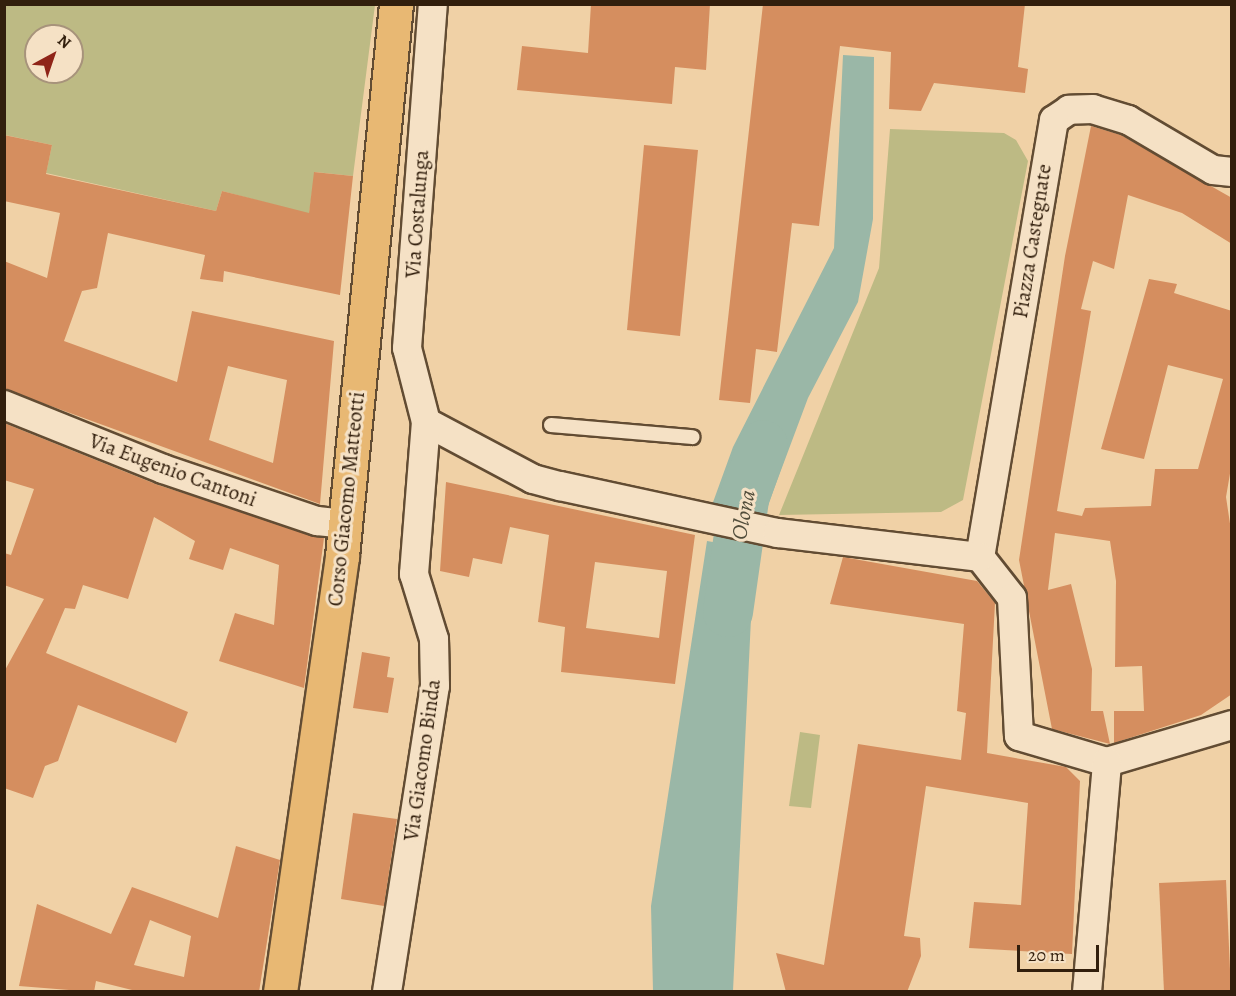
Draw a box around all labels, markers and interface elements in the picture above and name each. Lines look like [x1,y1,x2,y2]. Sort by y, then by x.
north arrow [24,24,84,84]
text: N [53,30,76,54]
street label: Via Costalunga [400,149,434,279]
street label: Piazza Castegnate [1007,162,1057,320]
street label: Corso Giacomo Matteotti [322,390,370,608]
street label: Via Eugenio Cantoni [86,428,260,512]
water label: Olona [726,488,762,542]
street label: Via Giacomo Binda [398,677,446,843]
scale bar [1020,933,1102,971]
text: 20 m [1028,943,1065,967]

